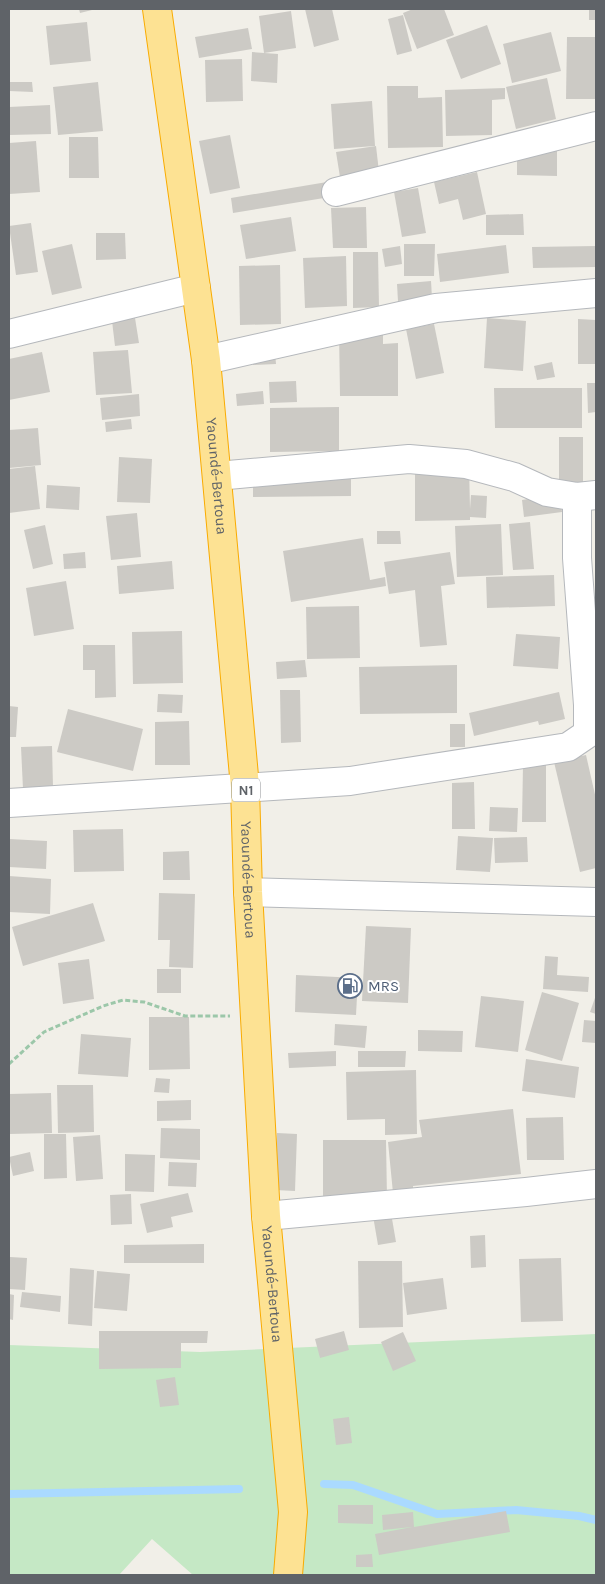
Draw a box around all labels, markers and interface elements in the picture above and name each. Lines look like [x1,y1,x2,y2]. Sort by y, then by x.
street label: Yaoundé-Bertoua [202,417,231,535]
road number: N1 [232,778,260,802]
street label: Yaoundé-Bertoua [237,821,260,939]
fuel station icon: MRS [337,973,363,999]
place label: MRS [368,977,399,995]
street label: Yaoundé-Bertoua [258,1225,286,1343]

